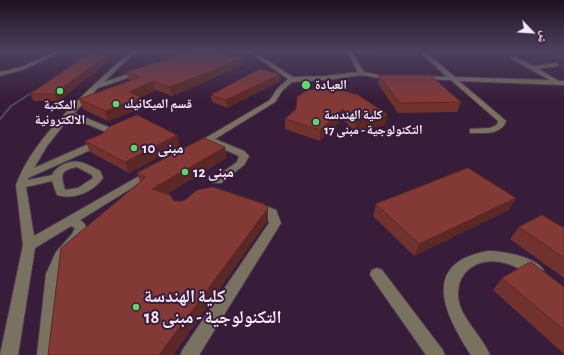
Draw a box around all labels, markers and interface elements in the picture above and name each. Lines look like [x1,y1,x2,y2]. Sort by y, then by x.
north arrow [512,12,552,52]
text: ش [536,30,551,45]
place label: العيادة [315,77,347,93]
marker: العيادة [300,79,312,91]
marker: المكتبة الالكترونية [55,86,65,96]
place label: قسم الميكانيك [124,96,192,112]
place label: المكتبة الالكترونية [35,97,85,128]
marker: قسم الميكانيك [111,99,121,109]
place label: كلية الهندسة التكنولوجية - مبنى 17 [324,107,423,138]
marker: كلية الهندسة التكنولوجية - مبنى 17 [311,117,321,127]
place label: مبنى 10 [142,139,184,157]
marker: مبنى 10 [129,143,139,153]
place label: مبنى 12 [193,163,234,181]
marker: مبنى 12 [180,167,190,177]
place label: كلية الهندسة التكنولوجية - مبنى 18 [144,286,282,328]
marker: كلية الهندسة التكنولوجية - مبنى 18 [131,302,141,312]

